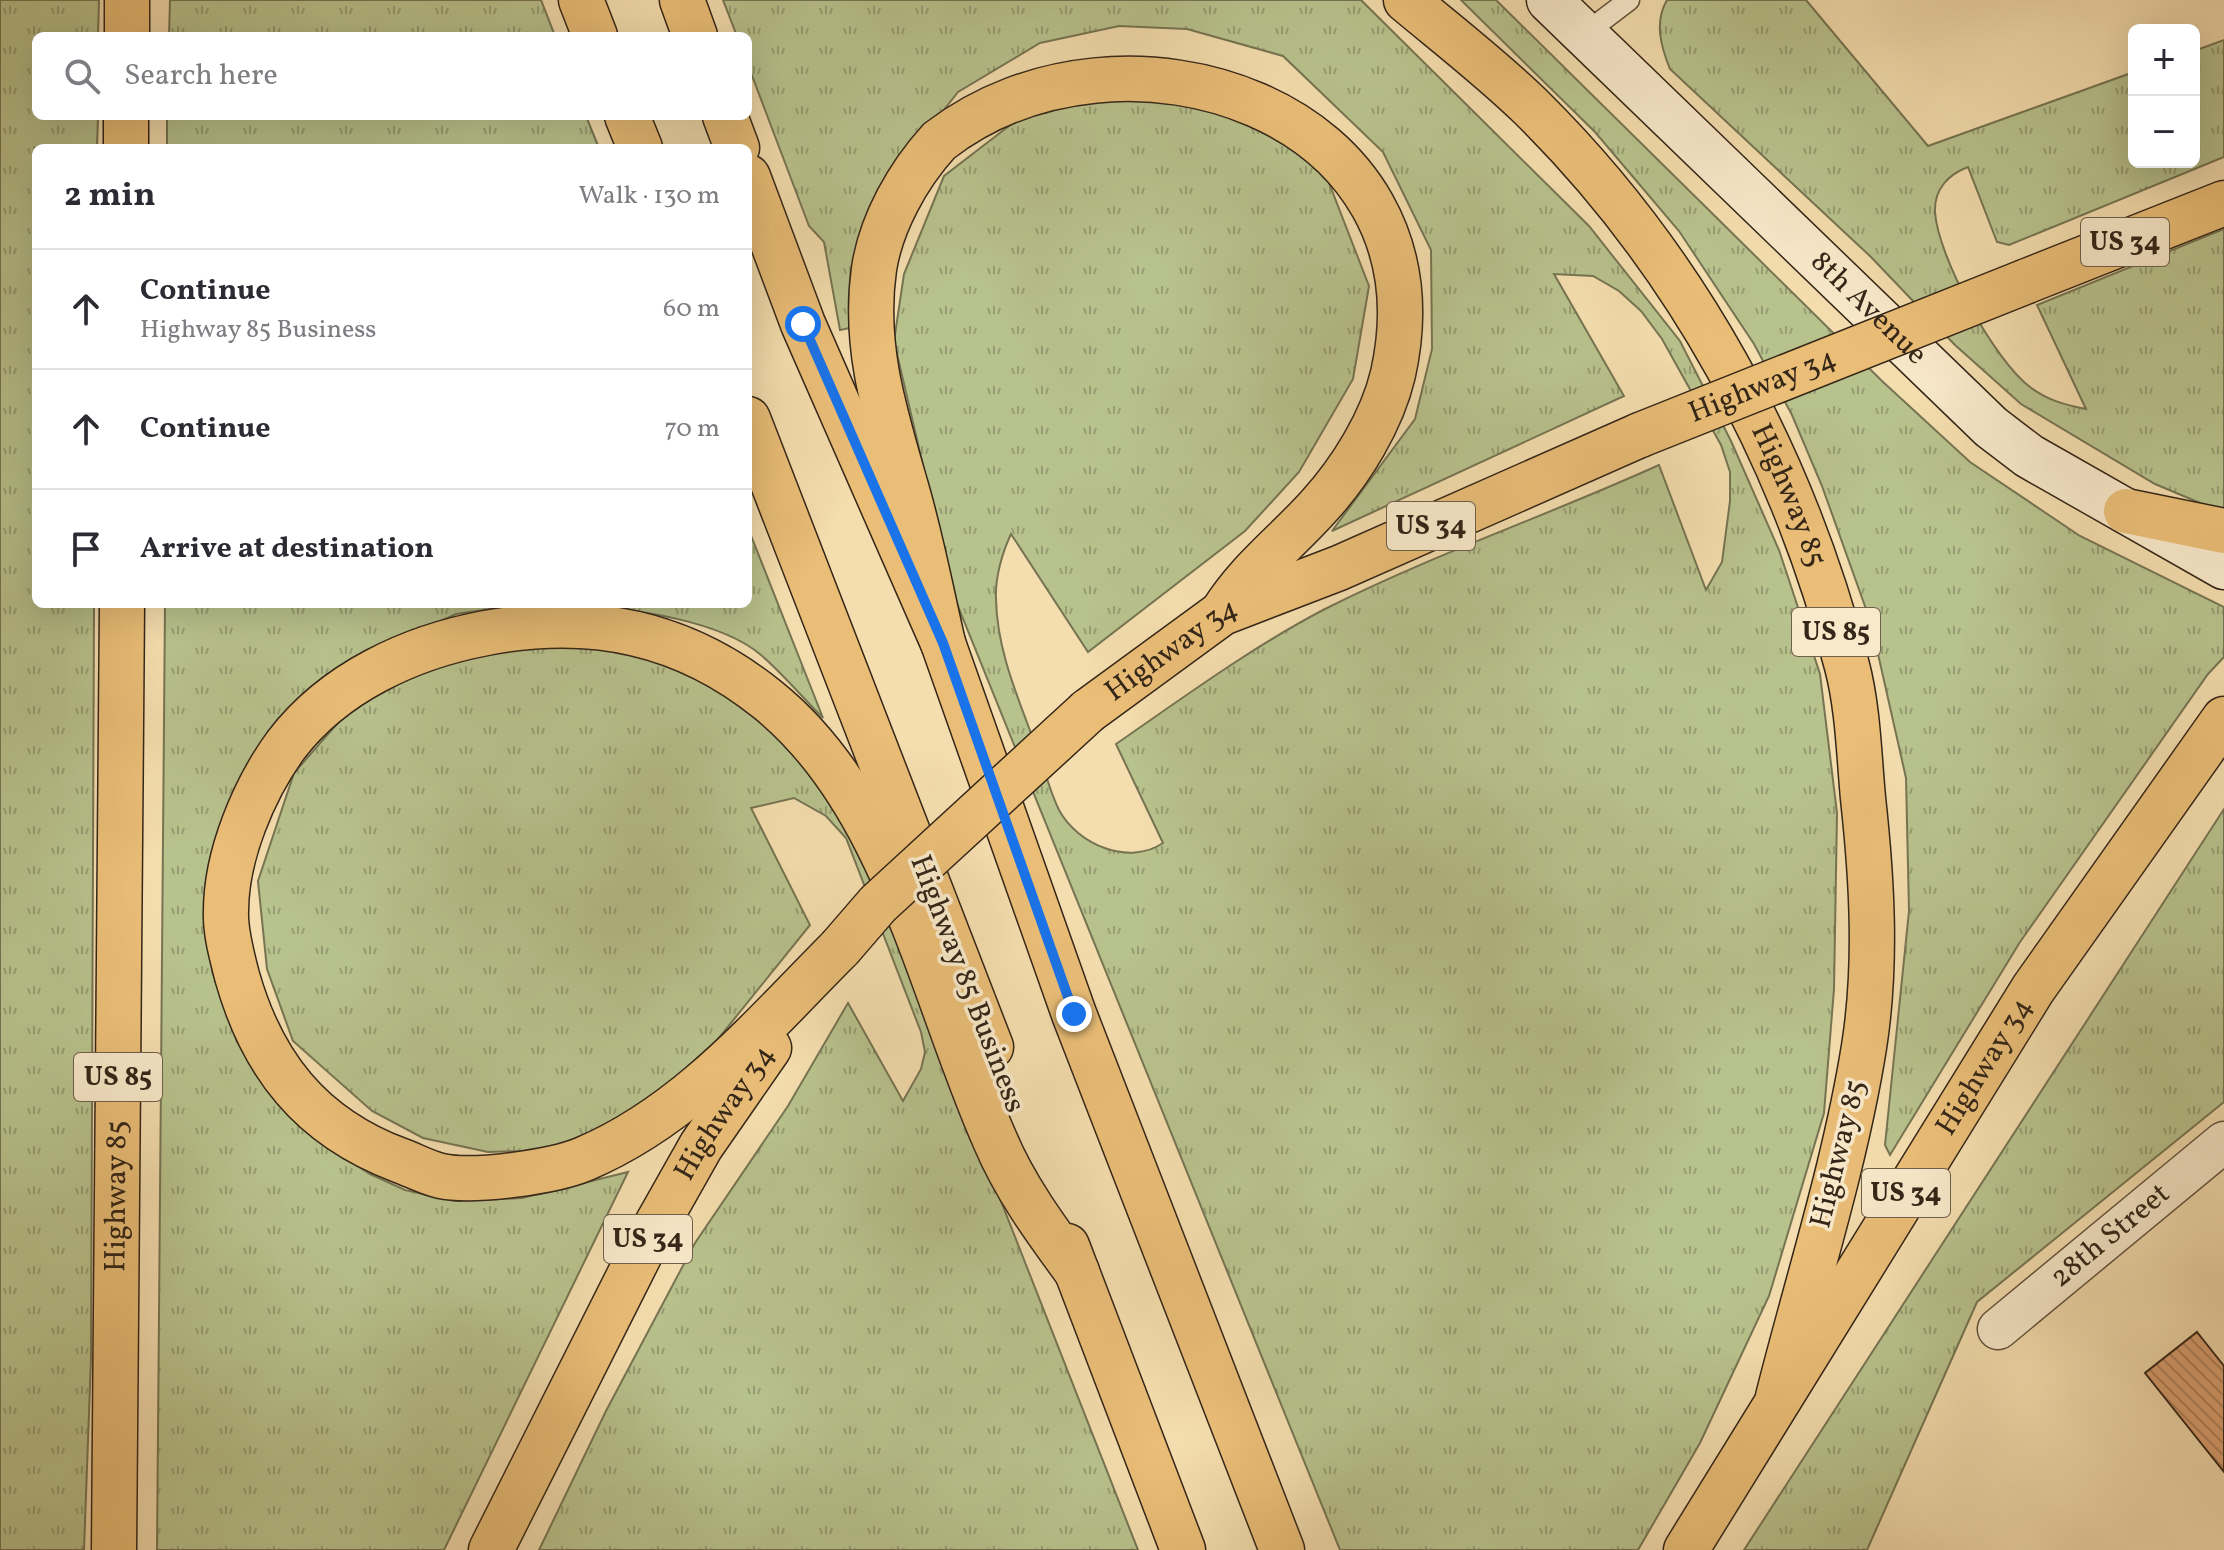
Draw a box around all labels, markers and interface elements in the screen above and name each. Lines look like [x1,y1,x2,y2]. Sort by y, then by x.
map controls [2128,24,2200,168]
button: + [2128,24,2200,96]
search box [32,32,752,120]
icon: search [60,54,104,98]
text: Search here [124,55,278,97]
button: − [2128,96,2200,168]
text: 2 min [64,173,156,220]
text: Walk · 130 m [579,178,720,214]
road number: US 34 [2081,218,2169,266]
street label: 8th Avenue [1801,242,1936,375]
text: Continue [140,270,271,312]
icon: ahead [64,287,108,331]
text: 60 m [663,291,720,327]
route start [785,306,821,342]
text: Highway 85 Business [140,312,377,348]
street label: Highway 34 [1683,338,1843,434]
icon: ahead [64,407,108,451]
text: Continue [140,408,271,450]
text: 70 m [665,411,720,447]
street label: Highway 85 [1740,417,1836,573]
road number: US 34 [1387,502,1475,550]
icon: arrive [64,527,108,571]
text: Arrive at destination [140,528,434,570]
street label: Highway 34 [1097,588,1244,712]
road number: US 85 [1792,608,1880,656]
street label: Highway 85 Business [898,849,1036,1119]
street label: Highway 34 [1926,990,2044,1144]
route end [1056,996,1092,1032]
street label: Highway 34 [664,1037,786,1189]
road number: US 85 [74,1053,162,1101]
street label: Highway 85 [1800,1075,1878,1233]
street label: Highway 85 [95,1120,139,1272]
road number: US 34 [1862,1169,1950,1217]
street label: 28th Street [2041,1174,2180,1298]
road number: US 34 [604,1215,692,1263]

